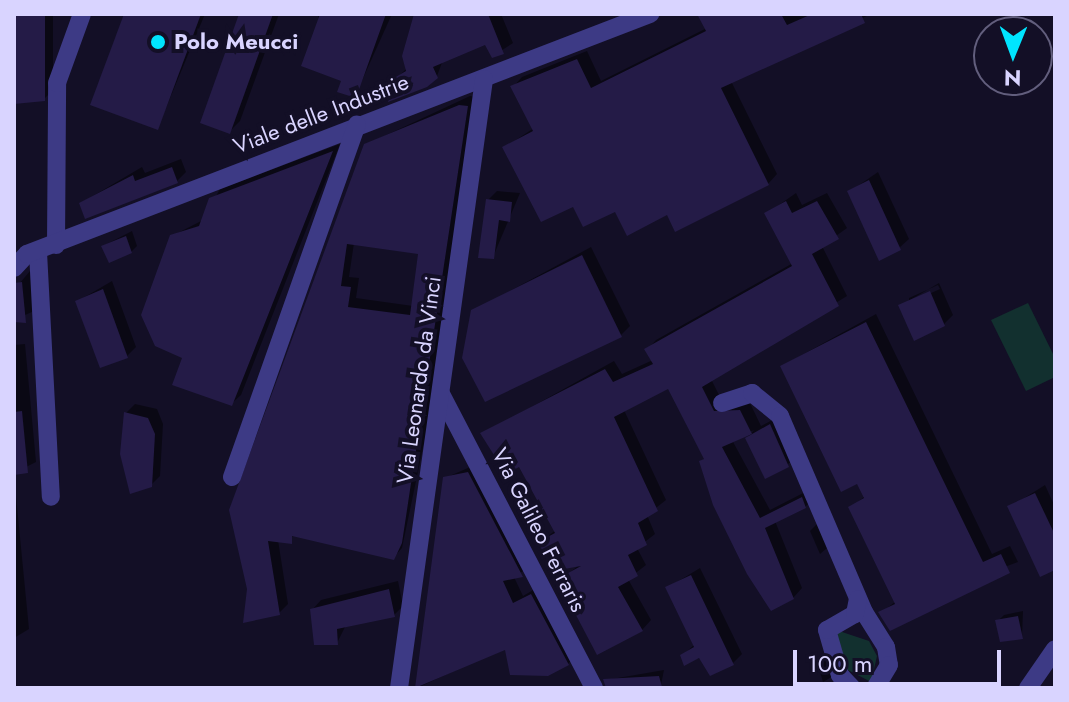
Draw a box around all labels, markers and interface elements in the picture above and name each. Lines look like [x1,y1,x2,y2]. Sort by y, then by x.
north arrow [973,16,1053,96]
place label: Polo Meucci [174,29,298,55]
marker: Polo Meucci [149,33,167,51]
text: N [1004,62,1022,94]
street label: Viale delle Industrie [230,68,412,160]
street label: Via Leonardo da Vinci [391,275,447,485]
street label: Via Galileo Ferraris [486,444,592,616]
scale bar [797,634,1005,684]
text: 100 m [807,646,873,681]

